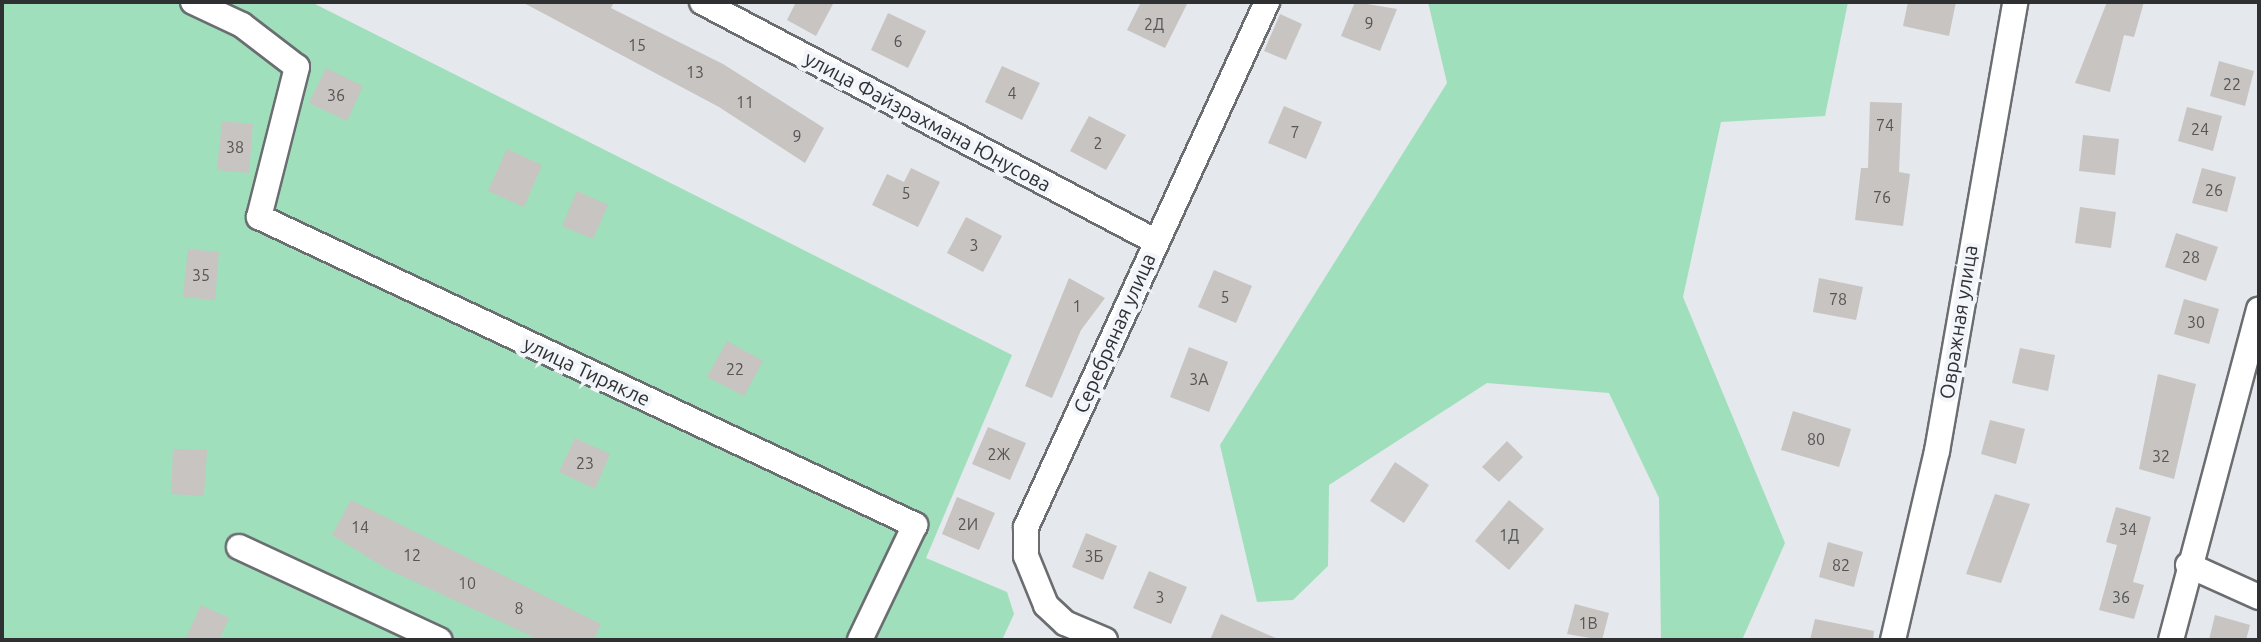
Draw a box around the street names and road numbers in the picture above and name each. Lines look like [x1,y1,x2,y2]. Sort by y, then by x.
street label: улица Файзрахмана Юнусова [801,46,1055,196]
street label: Овражная улица [1934,243,1982,401]
street label: Серебряная улица [1068,249,1160,417]
street label: улица Тирякле [520,331,654,411]

